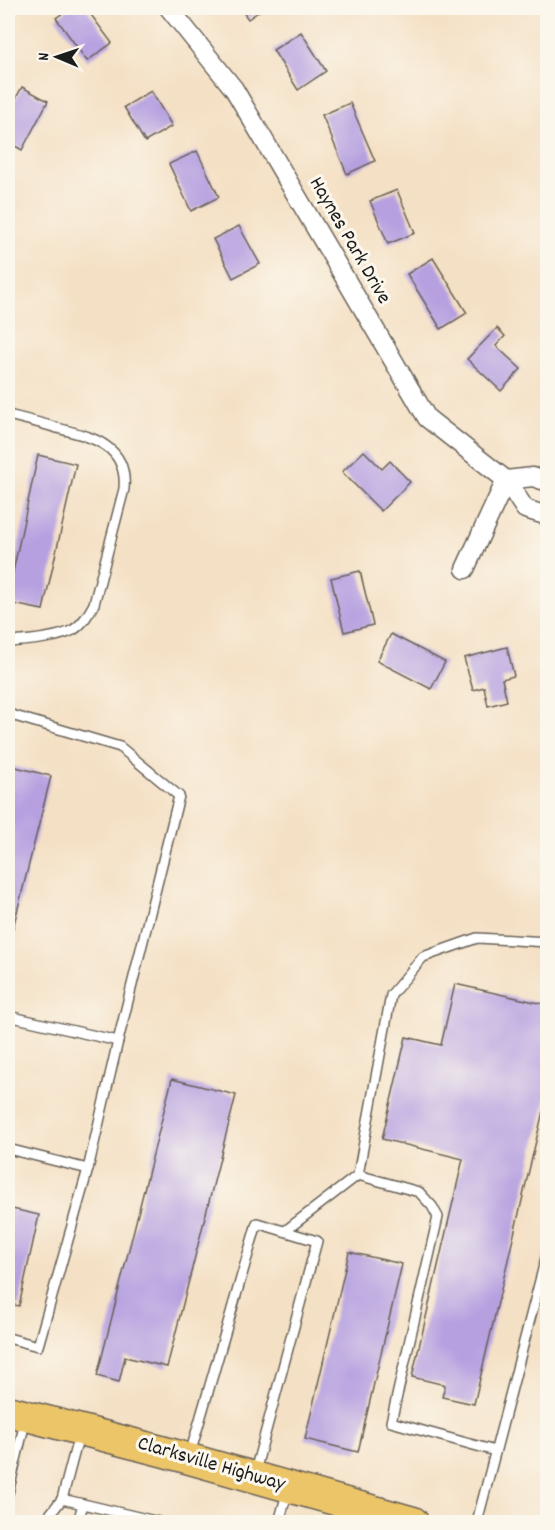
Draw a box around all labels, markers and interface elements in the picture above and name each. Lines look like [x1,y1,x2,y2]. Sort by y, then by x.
north arrow [27,27,87,87]
text: N [33,52,56,61]
street label: Haynes Park Drive [300,172,398,310]
street label: Clarksville Highway [134,1430,289,1501]

